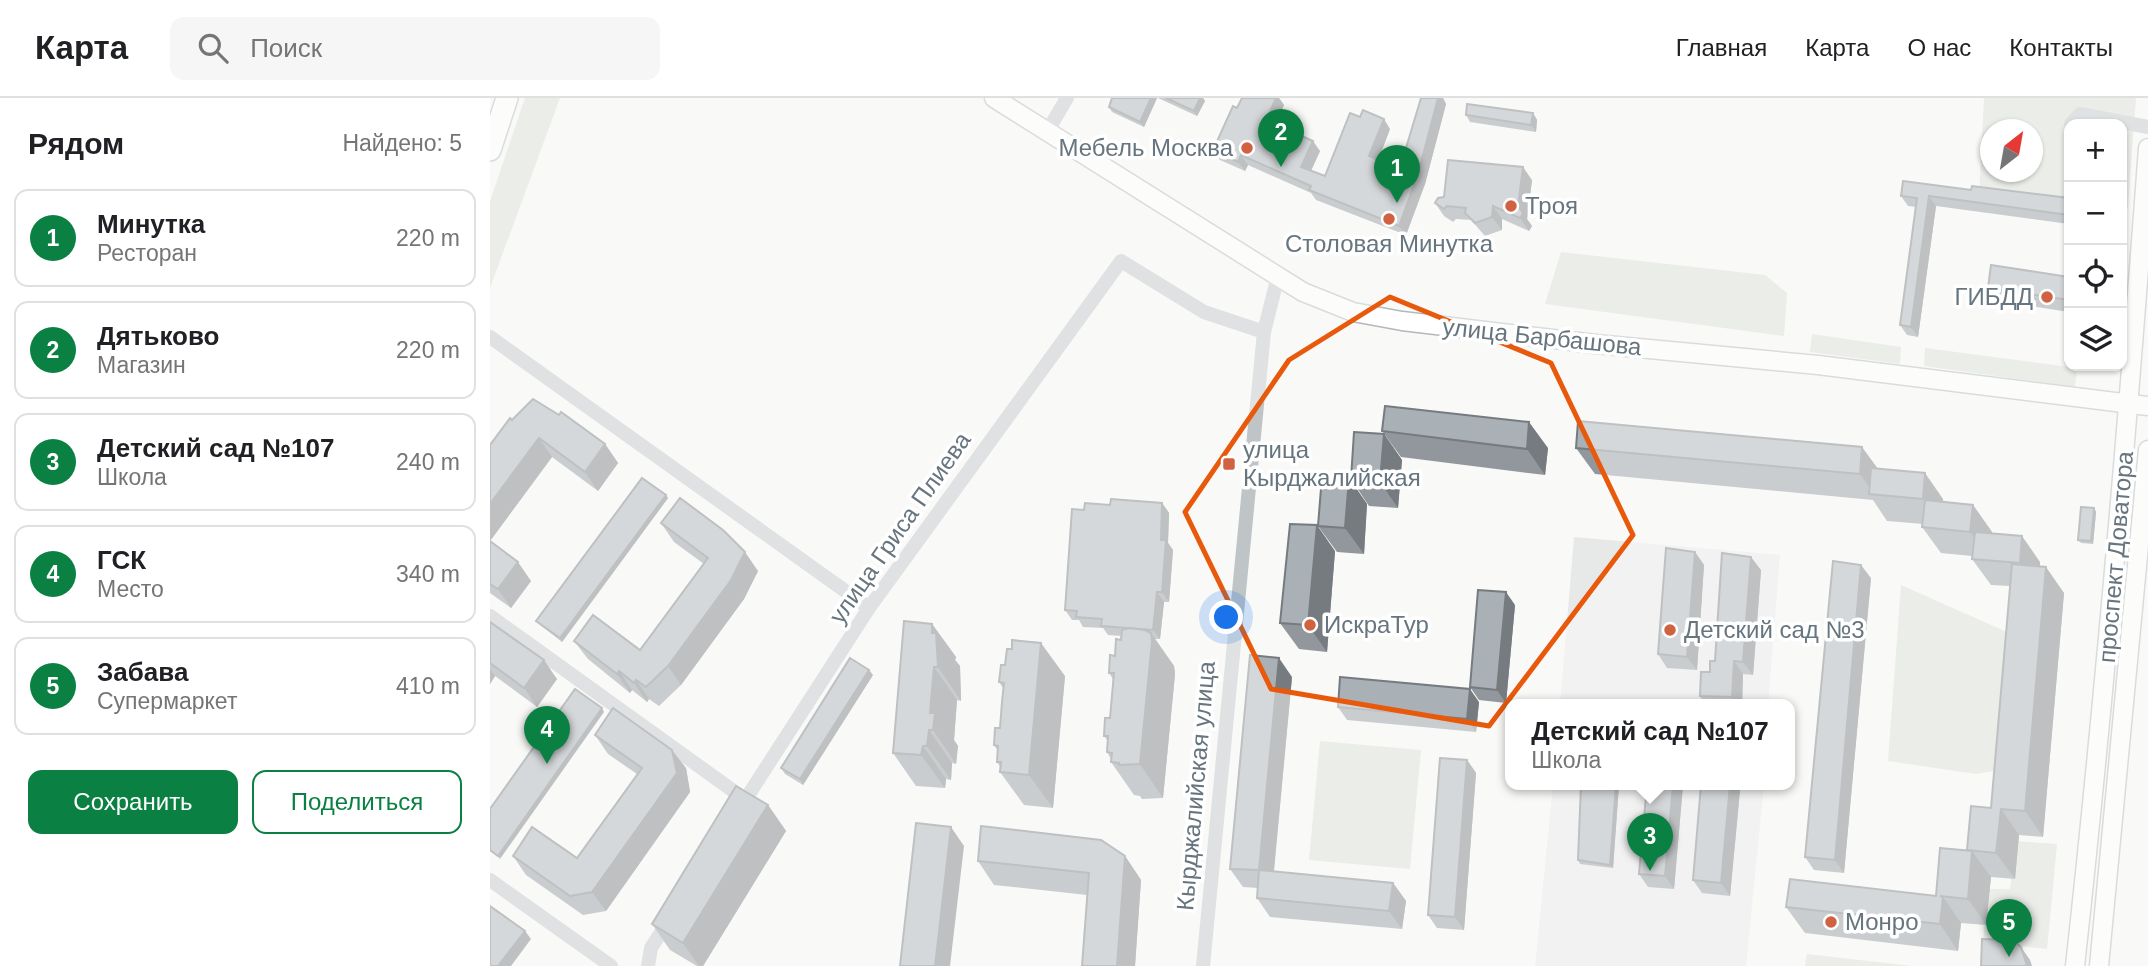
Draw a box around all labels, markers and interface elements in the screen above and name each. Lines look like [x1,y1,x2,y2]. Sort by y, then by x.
search box [170,17,660,80]
text: Карта [35,29,128,66]
icon: search [194,29,232,67]
text: Поиск [250,33,322,63]
text: Главная [1676,34,1767,61]
text: Карта [1805,34,1869,61]
text: О нас [1907,34,1971,61]
text: Контакты [2009,34,2113,61]
pin: 2 [1258,109,1304,167]
north arrow [1980,119,2043,182]
map controls [2064,119,2127,371]
button: + [2064,119,2127,182]
text: Рядом [28,127,124,160]
text: Найдено: 5 [342,130,462,156]
place label: Мебель Москва [1059,134,1234,161]
marker: Мебель Москва [1239,140,1255,156]
pin: 1 [1374,145,1420,203]
button: − [2064,182,2127,245]
place label: Троя [1525,192,1578,219]
marker: Троя [1503,198,1519,214]
text: Минутка [97,209,205,239]
marker: Столовая Минутка [1381,211,1397,227]
text: 1 [47,225,59,251]
text: 220 m [396,225,460,251]
place label: Столовая Минутка [1285,230,1494,257]
text: Ресторан [97,240,197,266]
button: locate [2064,245,2127,308]
place label: ГИБДД [1954,283,2033,310]
marker: ГИБДД [2039,289,2055,305]
button: layers [2064,308,2127,371]
street label: улица Барбашова [1441,313,1644,360]
text: Дятьково [97,321,219,351]
text: 2 [47,337,59,363]
text: 220 m [396,337,460,363]
text: Магазин [97,352,186,378]
street label: улица Гриса Плиева [823,427,976,628]
text: Детский сад №107 [97,433,334,463]
place label: улица Кырджалийская [1243,436,1421,491]
text: 3 [47,449,59,475]
text: 240 m [396,449,460,475]
street label: проспект Доватора [2093,449,2138,664]
marker: улица Кырджалийская [1221,456,1237,472]
text: Школа [97,464,167,490]
text: ГСК [97,545,146,575]
text: 4 [47,561,59,587]
text: 340 m [396,561,460,587]
text: Место [97,576,164,602]
your location [1209,600,1243,634]
place label: ИскраТур [1324,611,1429,638]
place label: Детский сад №3 [1684,616,1865,643]
marker: ИскраТур [1302,617,1318,633]
marker: Детский сад №3 [1662,622,1678,638]
text: Забава [97,657,188,687]
street label: Кырджалийская улица [1171,659,1220,912]
text: 5 [47,673,59,699]
text: 410 m [396,673,460,699]
text: Супермаркет [97,688,237,714]
popup [1505,699,1795,790]
pin: 4 [524,706,570,764]
text: Детский сад №107 [1531,716,1769,746]
text: Школа [1531,747,1601,773]
button: Сохранить [28,770,238,834]
button: Поделиться [252,770,462,834]
pin: 3 [1627,813,1673,871]
pin: 5 [1986,899,2032,957]
place label: Монро [1845,908,1919,935]
marker: Монро [1823,914,1839,930]

